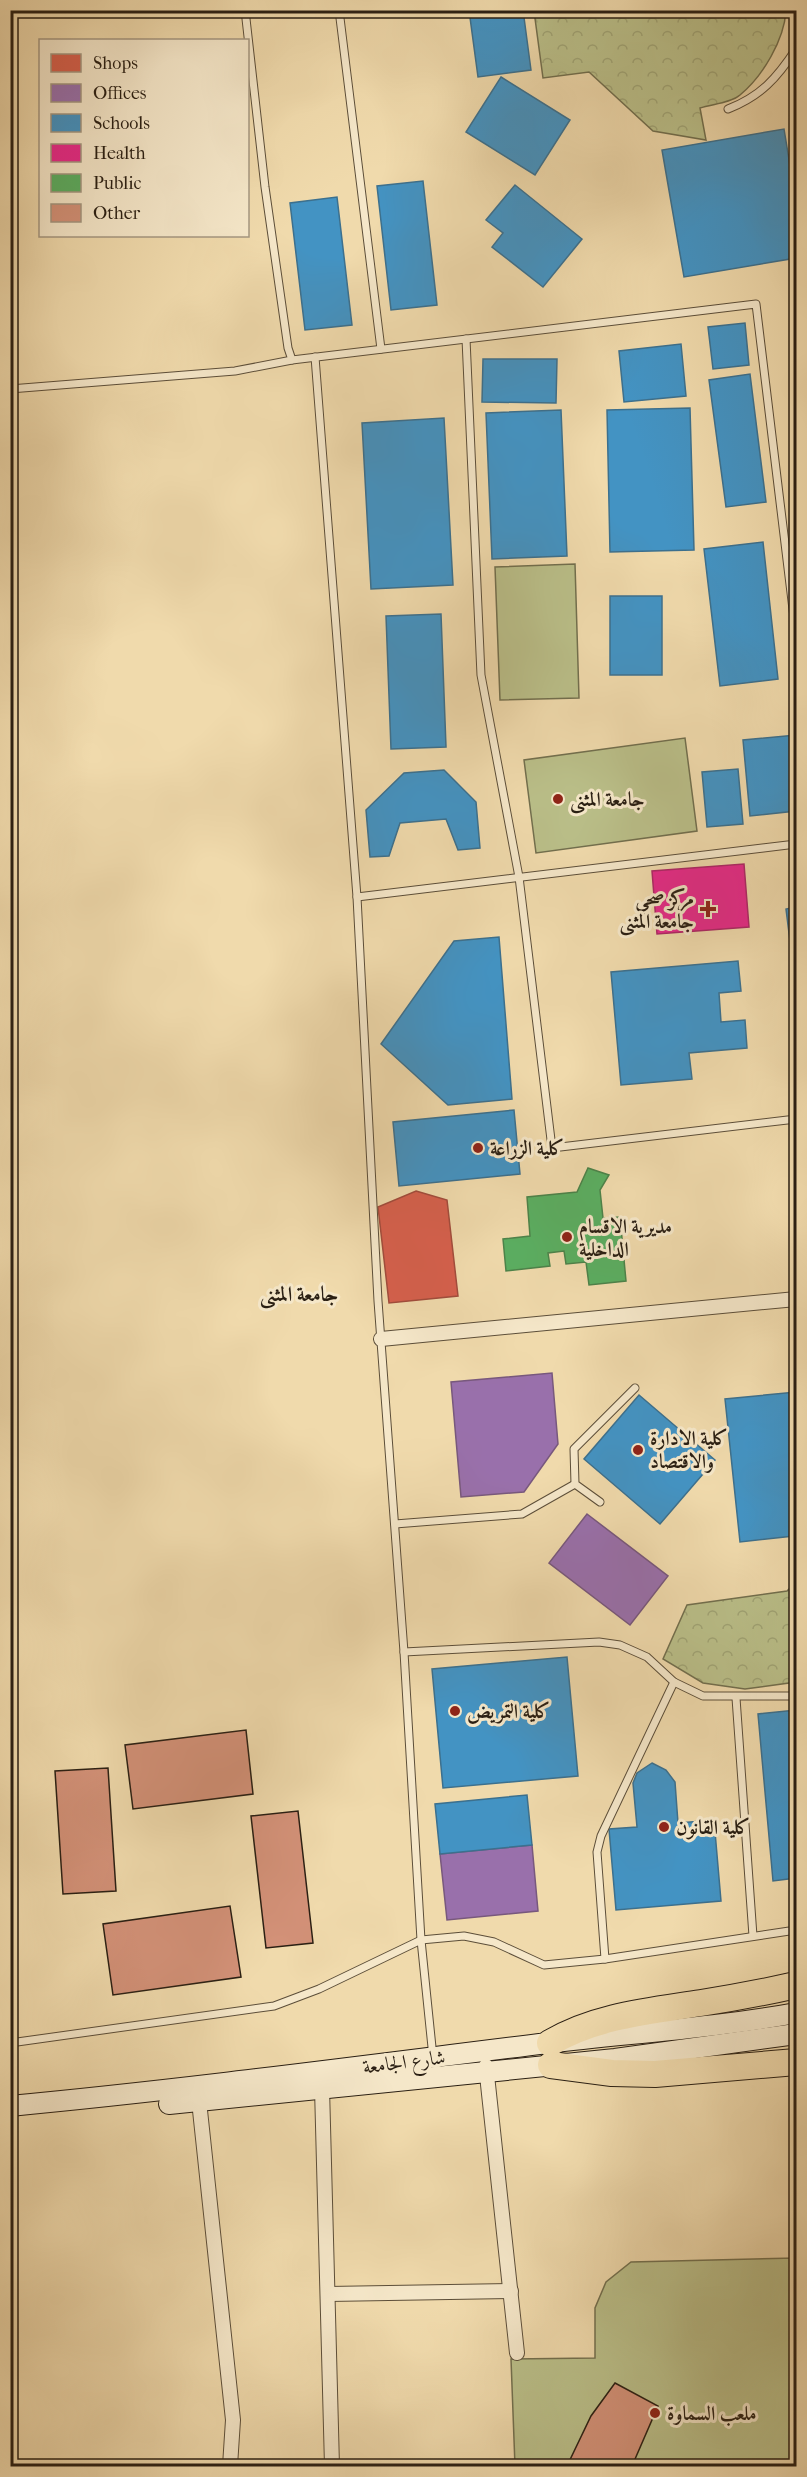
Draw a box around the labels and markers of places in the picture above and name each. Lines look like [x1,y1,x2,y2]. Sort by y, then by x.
place label: جامعة المثنى [570,788,645,814]
marker: جامعة المثنى [551,792,565,806]
place label: مركز صحي جامعة المثنى [619,887,694,936]
marker: مركز صحي جامعة المثنى [699,900,717,918]
place label: كلية الزراعة [490,1137,565,1160]
marker: كلية الزراعة [471,1141,485,1155]
place label: مديرية الاقسام الداخلية [579,1215,672,1261]
marker: مديرية الاقسام الداخلية [560,1230,574,1244]
place label: كلية الادارة والاقتصاد [650,1427,728,1473]
marker: كلية الادارة والاقتصاد [631,1443,645,1457]
place label: كلية التمريض [467,1700,550,1724]
marker: كلية التمريض [448,1704,462,1718]
place label: كلية القانون [676,1816,750,1840]
marker: كلية القانون [657,1820,671,1834]
place label: ملعب السماوة [667,2402,756,2426]
marker: ملعب السماوة [648,2406,662,2420]

